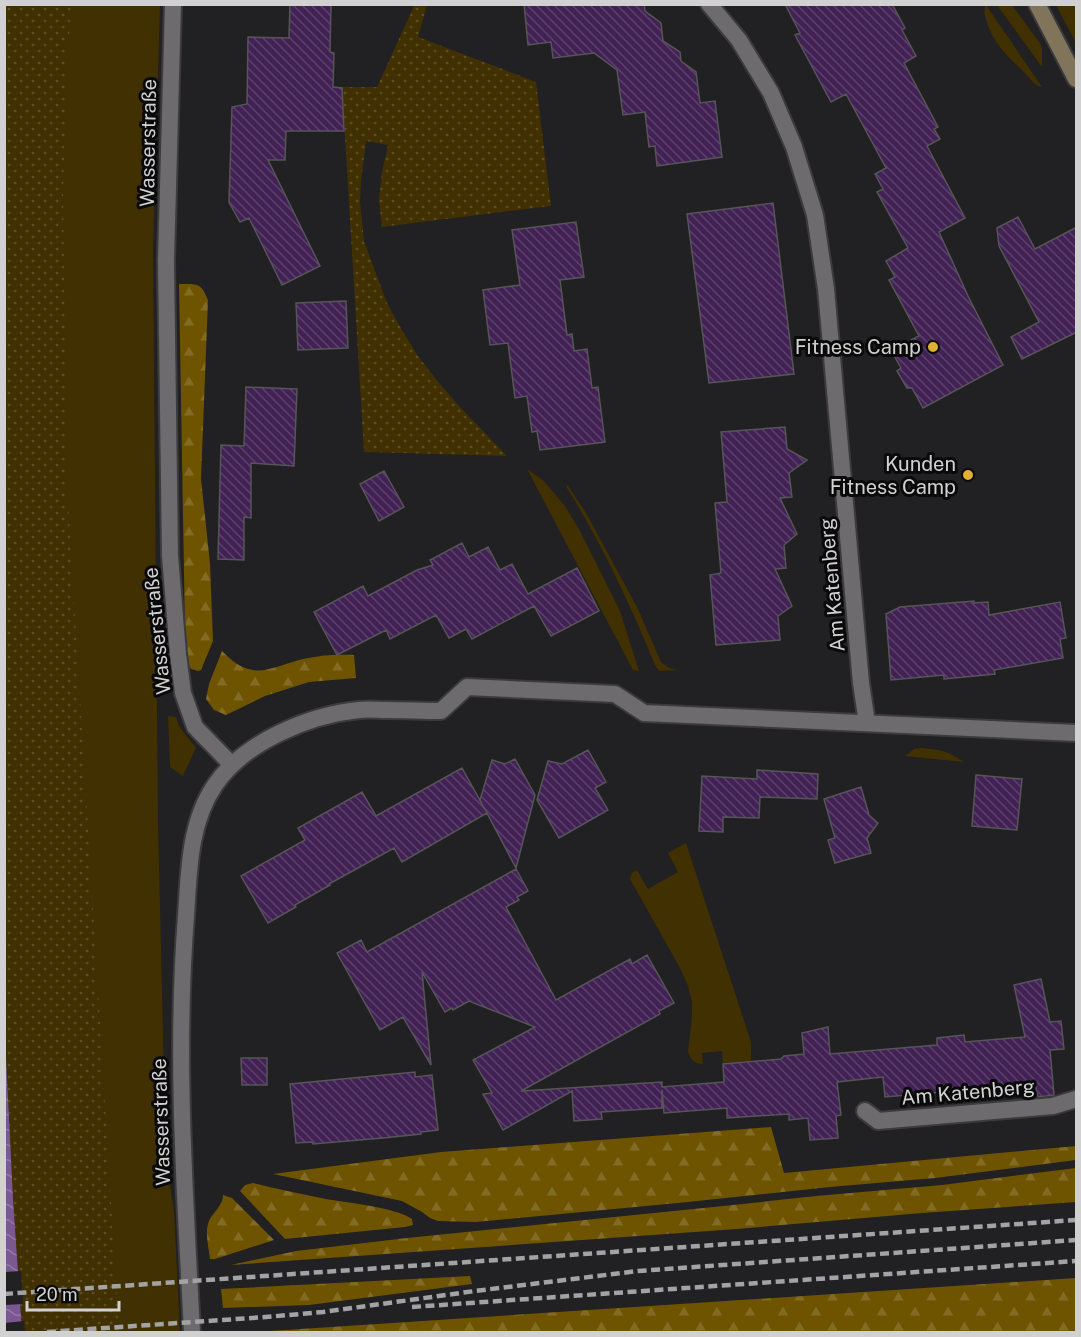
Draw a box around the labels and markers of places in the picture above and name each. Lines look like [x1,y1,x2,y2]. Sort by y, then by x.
place label: Fitness Camp [795,335,921,359]
marker: Fitness Camp [926,340,940,354]
place label: Kunden Fitness Camp [830,452,956,499]
marker: Kunden Fitness Camp [961,468,975,482]

